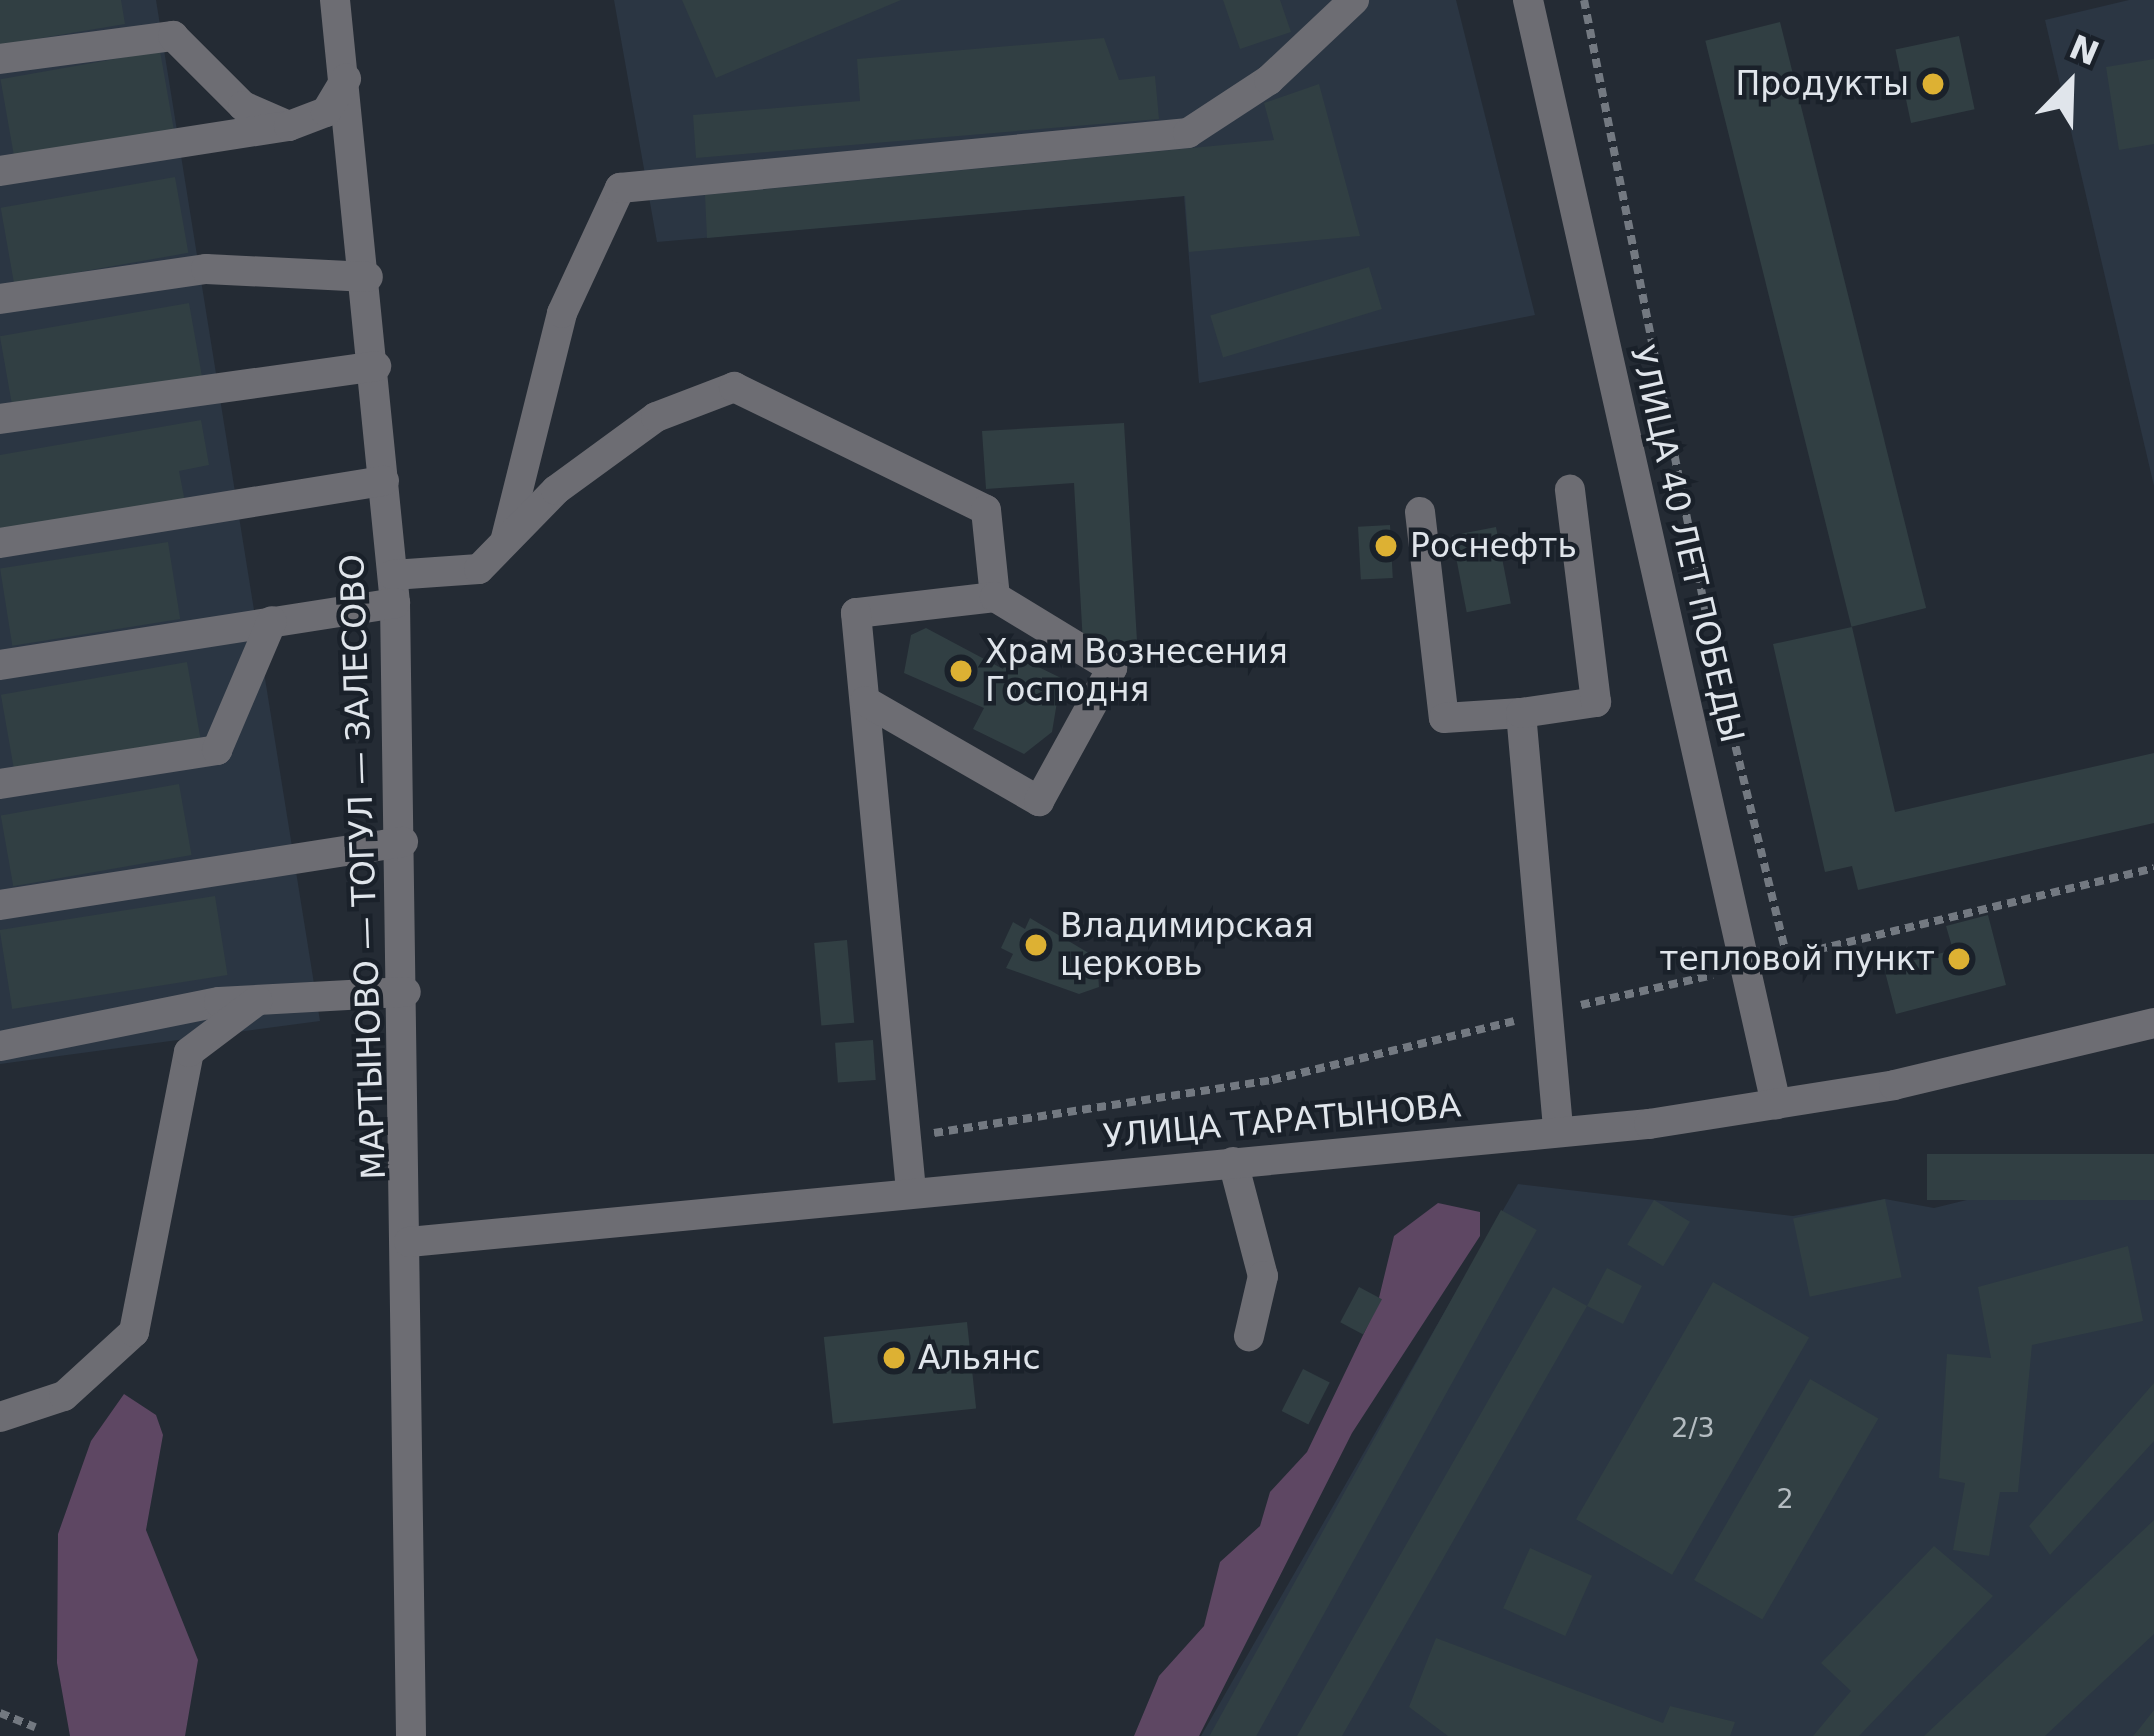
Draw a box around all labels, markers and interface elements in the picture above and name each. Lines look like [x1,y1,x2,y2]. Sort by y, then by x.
north arrow [2010,24,2130,144]
text: N [2064,27,2105,74]
place label: Продукты [1735,64,1909,104]
marker: Продукты [1920,71,1946,97]
street label: УЛИЦА 40 ЛЕТ ПОБЕДЫ [1622,342,1752,746]
place label: Роснефть [1410,526,1577,566]
marker: Роснефть [1373,533,1399,559]
street label: МАРТЫНОВО — ТОГУЛ — ЗАЛЕСОВО [332,554,394,1180]
place label: Храм Вознесения Господня [985,632,1288,710]
marker: Храм Вознесения Господня [948,658,974,684]
place label: Владимирская церковь [1060,906,1314,984]
marker: Владимирская церковь [1023,932,1049,958]
place label: тепловой пункт [1659,939,1935,979]
marker: тепловой пункт [1946,946,1972,972]
street label: УЛИЦА ТАРАТЫНОВА [1102,1086,1462,1156]
place label: Альянс [918,1338,1041,1378]
marker: Альянс [881,1345,907,1371]
house number: 2/3 [1671,1412,1715,1444]
house number: 2 [1776,1483,1794,1515]

